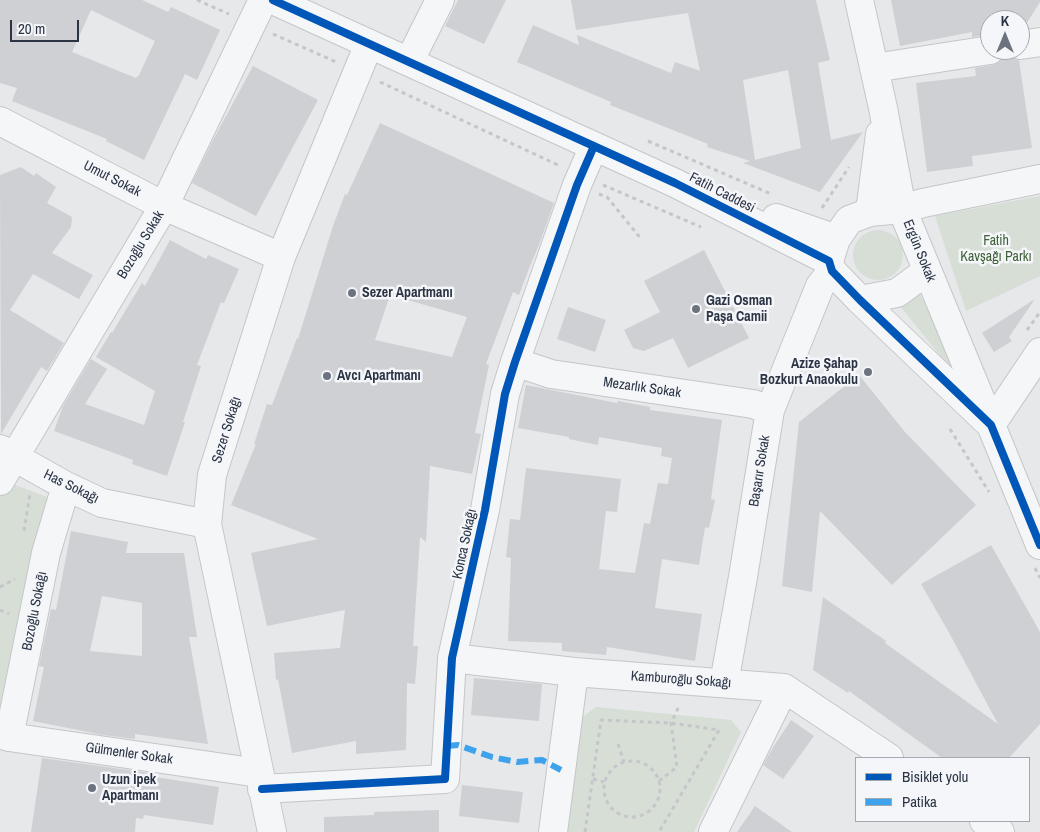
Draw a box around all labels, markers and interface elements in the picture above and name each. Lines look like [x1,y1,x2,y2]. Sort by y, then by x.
scale bar [12,10,81,42]
north arrow [980,10,1030,60]
text: K [1001,12,1009,30]
text: 20 m [18,18,45,39]
street label: Umut Sokak [80,157,144,201]
street label: Fatih Caddesi [686,169,758,217]
street label: Bozoğlu Sokak [114,208,168,282]
street label: Ergün Sokak [899,217,939,285]
park label: Fatih Kavşağı Parkı [960,233,1032,266]
place label: Sezer Apartmanı [362,285,453,301]
marker: Sezer Apartmanı [346,287,358,299]
place label: Gazi Osman Paşa Camii [706,293,772,326]
marker: Gazi Osman Paşa Camii [690,303,702,315]
place label: Azize Şahap Bozkurt Anaokulu [760,356,858,388]
marker: Azize Şahap Bozkurt Anaokulu [862,366,874,378]
place label: Avcı Apartmanı [337,368,421,384]
marker: Avcı Apartmanı [321,370,333,382]
street label: Mezarlık Sokak [602,374,682,402]
street label: Sezer Sokağı [209,395,245,465]
street label: Başarır Sokak [746,434,774,508]
street label: Has Sokağı [41,466,101,508]
street label: Konca Sokağı [449,507,481,581]
street label: Bozoğlu Sokağı [19,570,51,652]
street label: Kamburoğlu Sokağı [630,668,732,692]
street label: Gülmenler Sokak [84,740,174,768]
legend [855,757,1030,822]
text: Bisiklet yolu [902,766,968,787]
place label: Uzun İpek Apartmanı [102,772,159,804]
marker: Uzun İpek Apartmanı [86,782,98,794]
text: Patika [902,791,937,812]

